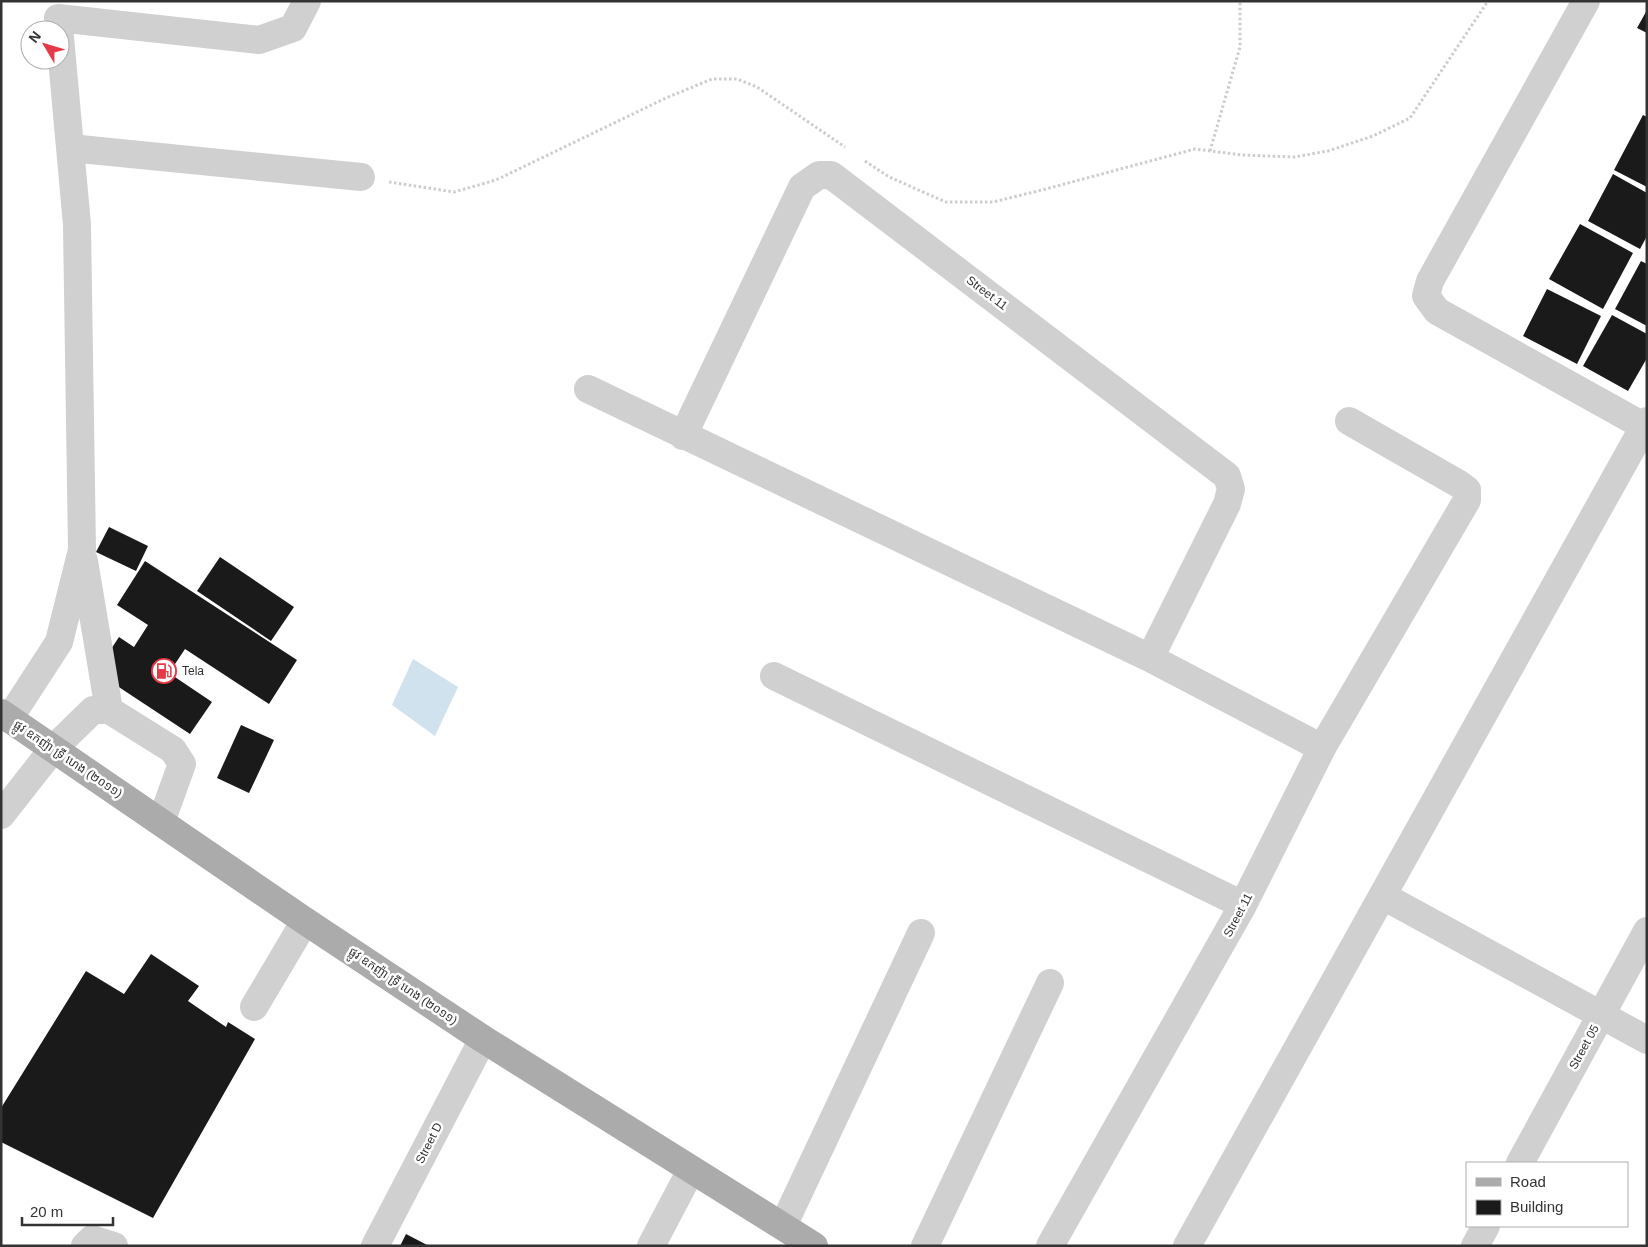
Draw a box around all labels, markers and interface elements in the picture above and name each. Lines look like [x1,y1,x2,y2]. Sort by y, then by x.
north arrow [20,20,70,70]
text: N [25,28,44,46]
street label: Street 11 [964,273,1011,313]
fuel station icon: Tela [151,658,177,684]
place label: Tela [182,664,204,678]
street label: ផ្លូវ ឧកញ៉ា ទ្រី ហេង (២០១១) [9,717,125,803]
street label: Street 11 [1221,890,1256,939]
street label: ផ្លូវ ឧកញ៉ា ទ្រី ហេង (២០១១) [344,944,460,1030]
street label: Street 05 [1566,1022,1602,1072]
street label: Street D [413,1120,445,1166]
legend [1466,1162,1628,1227]
text: Road [1510,1173,1546,1190]
scale bar [22,1194,114,1226]
text: Building [1510,1198,1563,1215]
text: 20 m [30,1203,63,1220]

